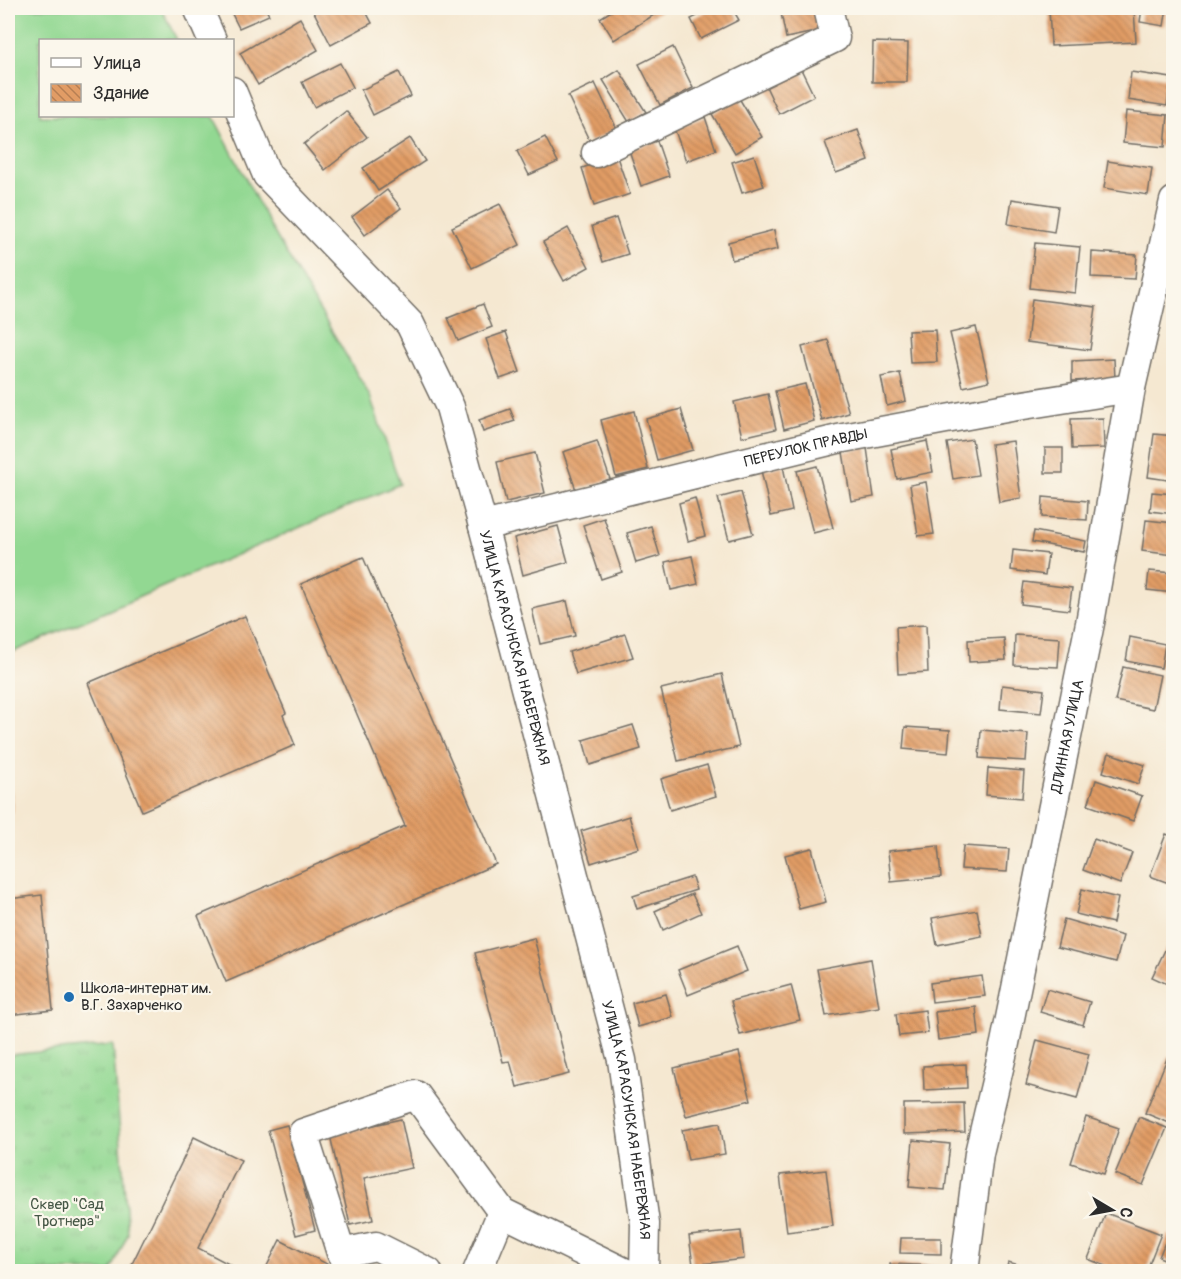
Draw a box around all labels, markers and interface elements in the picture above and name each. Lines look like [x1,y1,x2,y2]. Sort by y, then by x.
legend [39,39,234,117]
text: Улица [93,52,141,75]
text: Здание [93,82,149,105]
street label: ПЕРЕУЛОК ПРАВДЫ [742,424,869,471]
street label: УЛИЦА КАРАСУНСКАЯ НАБЕРЕЖНАЯ [475,528,554,767]
street label: ДЛИННАЯ УЛИЦА [1046,678,1088,796]
place label: Школа-интернат им. В.Г. Захарченко [81,979,212,1015]
marker: Школа-интернат им. В.Г. Захарченко [62,990,76,1004]
street label: УЛИЦА КАРАСУНСКАЯ НАБЕРЕЖНАЯ [597,999,655,1240]
north arrow [1082,1180,1142,1240]
park label: Сквер "Сад Тротнера" [30,1195,104,1231]
text: С [1115,1206,1136,1219]

